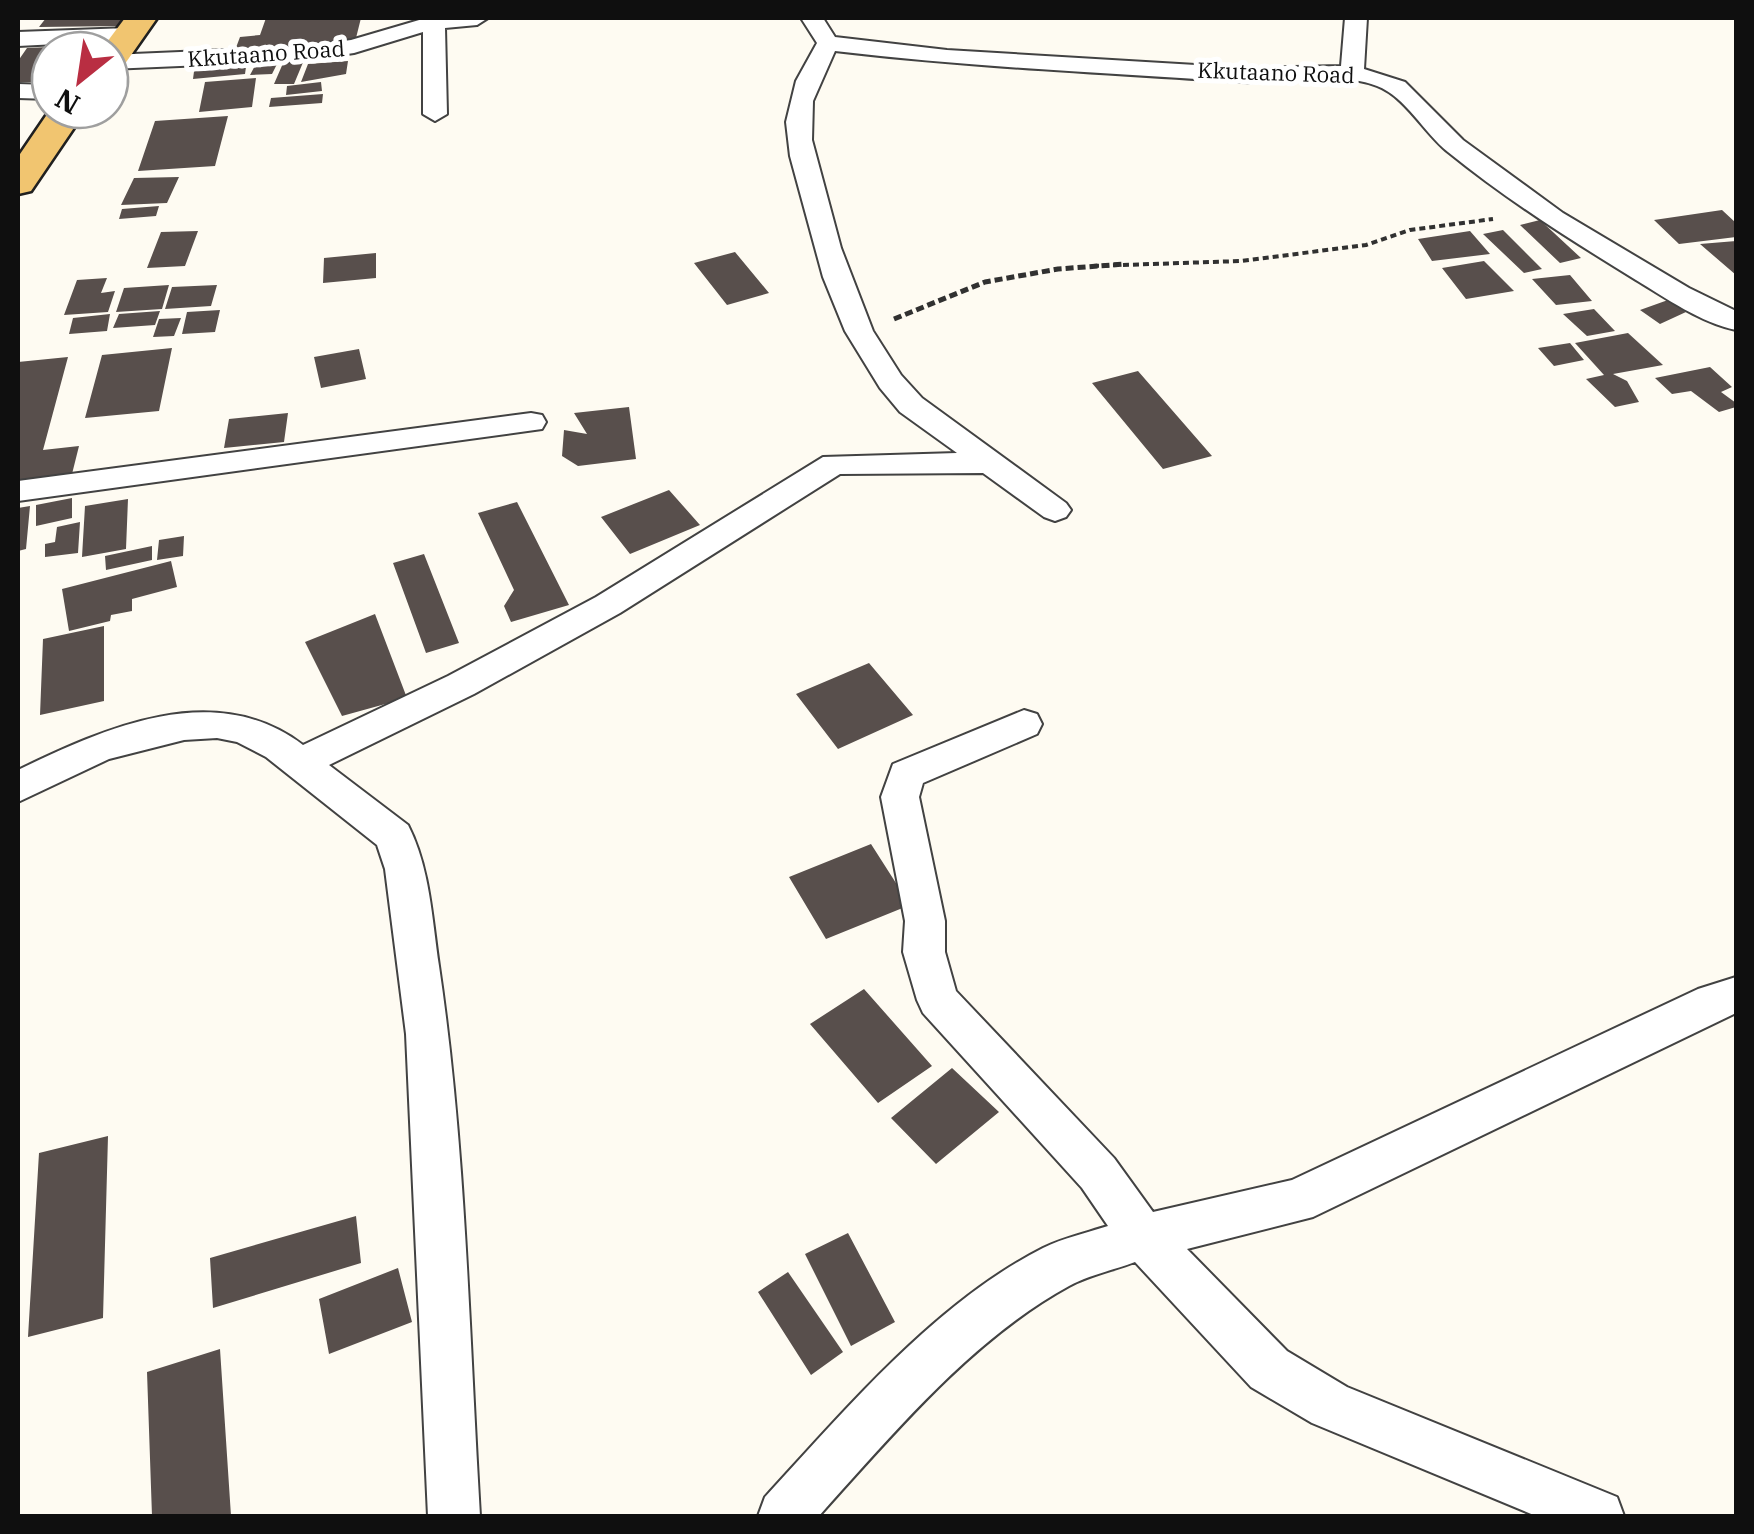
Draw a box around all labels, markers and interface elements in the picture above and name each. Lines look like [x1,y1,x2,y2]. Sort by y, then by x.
north arrow [30,30,130,130]
street label: Kkutaano Road [186,33,346,73]
street label: Kkutaano Road [1197,55,1355,89]
text: N [48,81,86,124]

